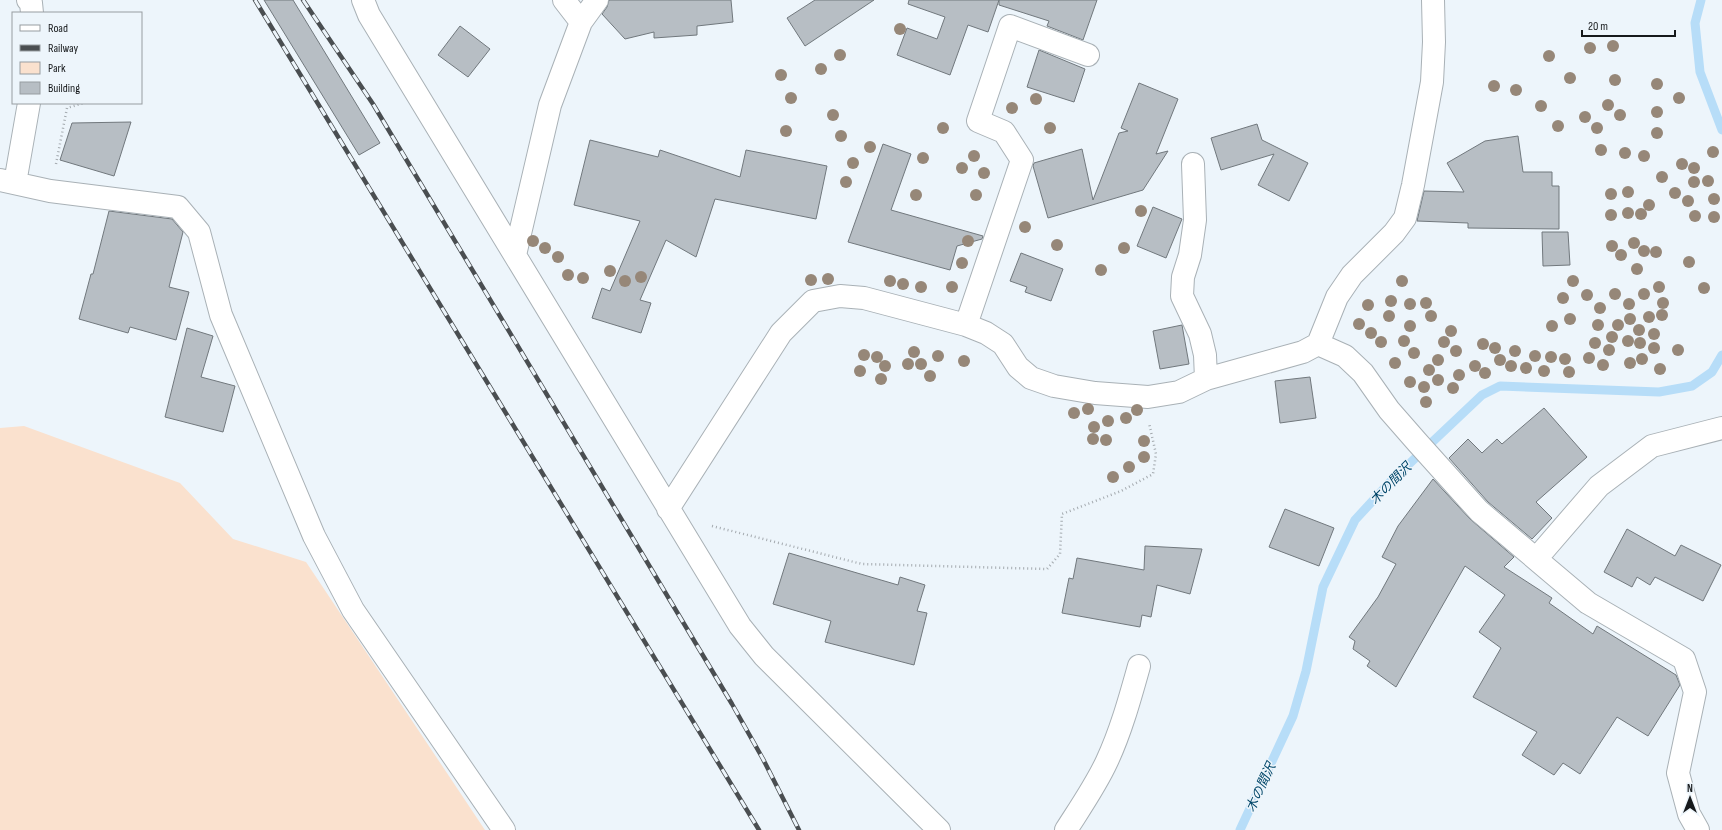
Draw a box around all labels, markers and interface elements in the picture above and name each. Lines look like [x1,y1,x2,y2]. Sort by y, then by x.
legend [12,12,142,104]
scale bar [1582,12,1675,38]
text: 20 m [1588,19,1608,34]
text: Road [48,21,68,36]
text: Railway [48,41,79,56]
text: Park [48,61,66,76]
text: Building [48,81,80,96]
water label: 木の間沢 [1367,458,1416,508]
water label: 木の間沢 [1243,759,1280,814]
north arrow [1670,778,1710,818]
text: N [1687,782,1693,795]

